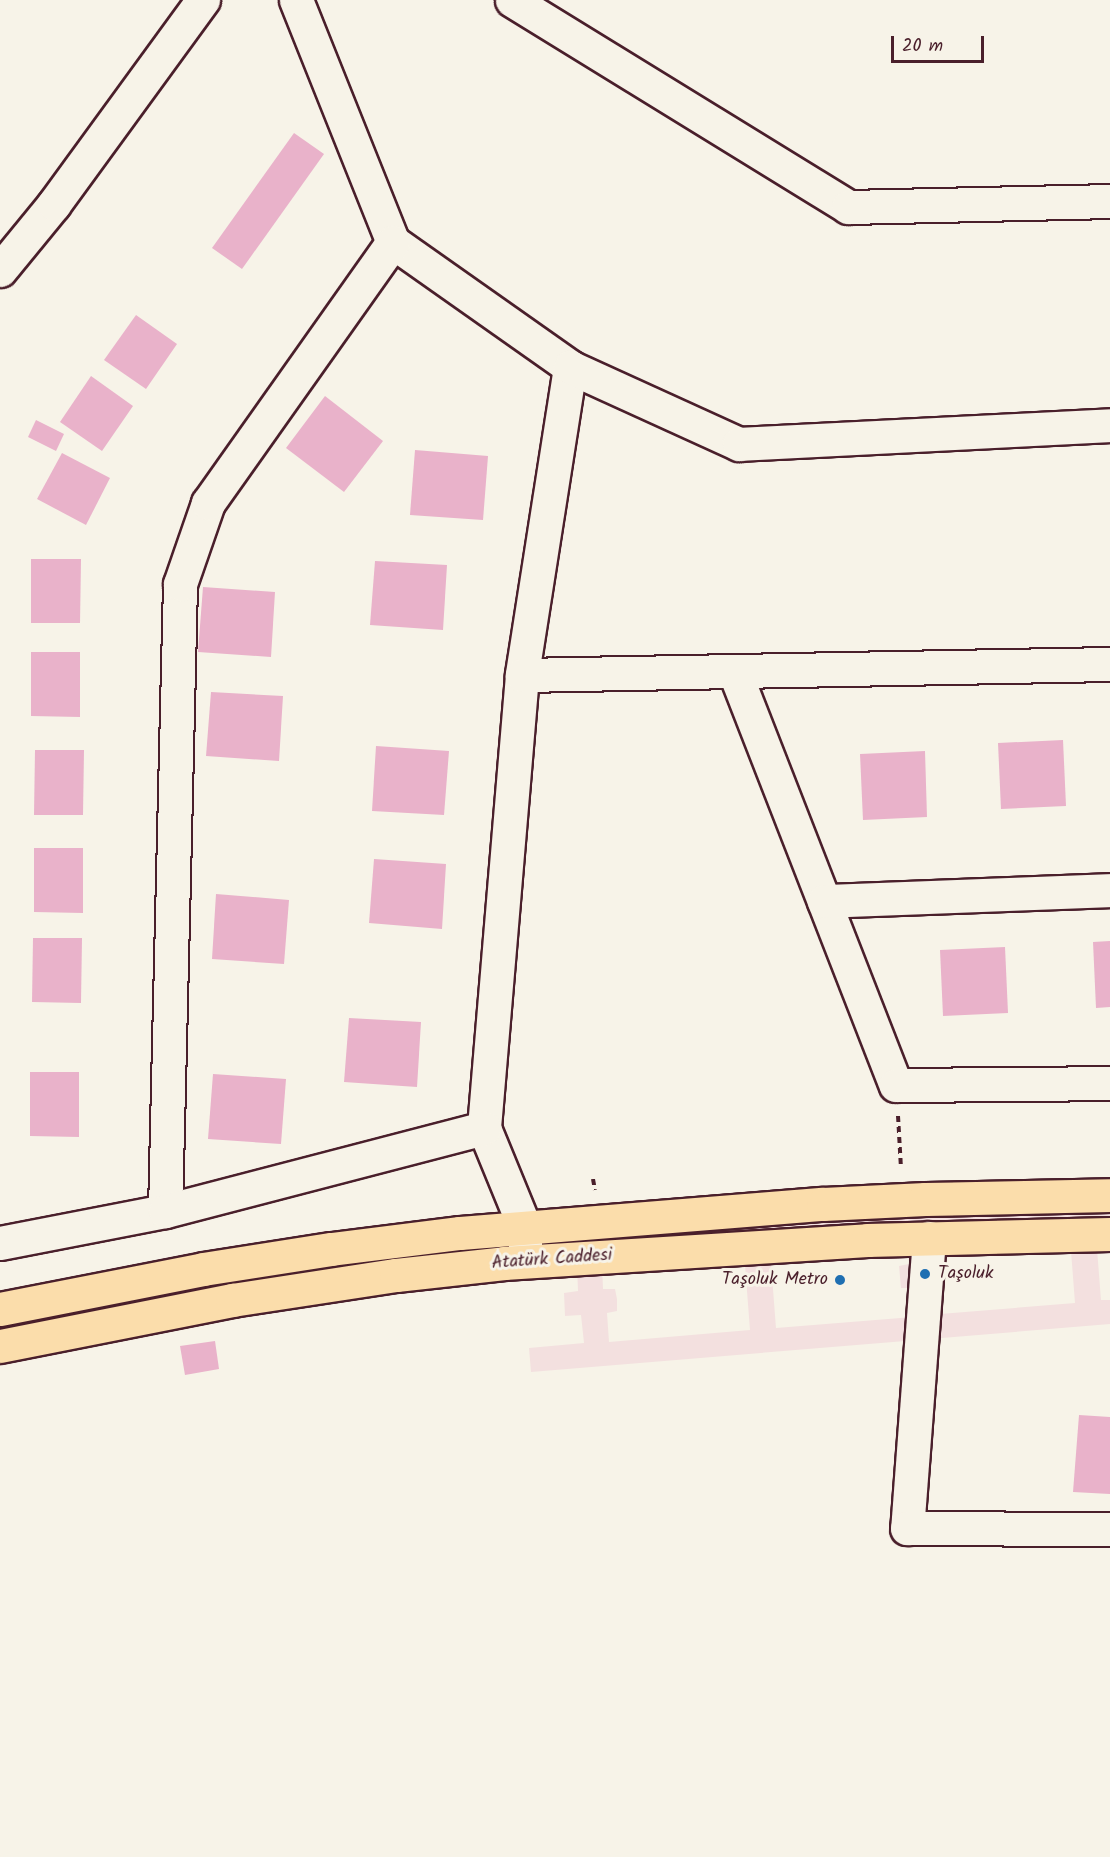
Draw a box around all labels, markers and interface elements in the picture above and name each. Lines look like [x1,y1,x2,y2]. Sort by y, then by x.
scale bar [894,24,987,62]
text: 20 m [902,32,943,61]
street label: Atatürk Caddesi [491,1245,613,1275]
place label: Taşoluk [938,1263,993,1285]
marker: Taşoluk [916,1265,934,1283]
place label: Taşoluk Metro [722,1269,828,1291]
marker: Taşoluk Metro [833,1273,847,1287]

